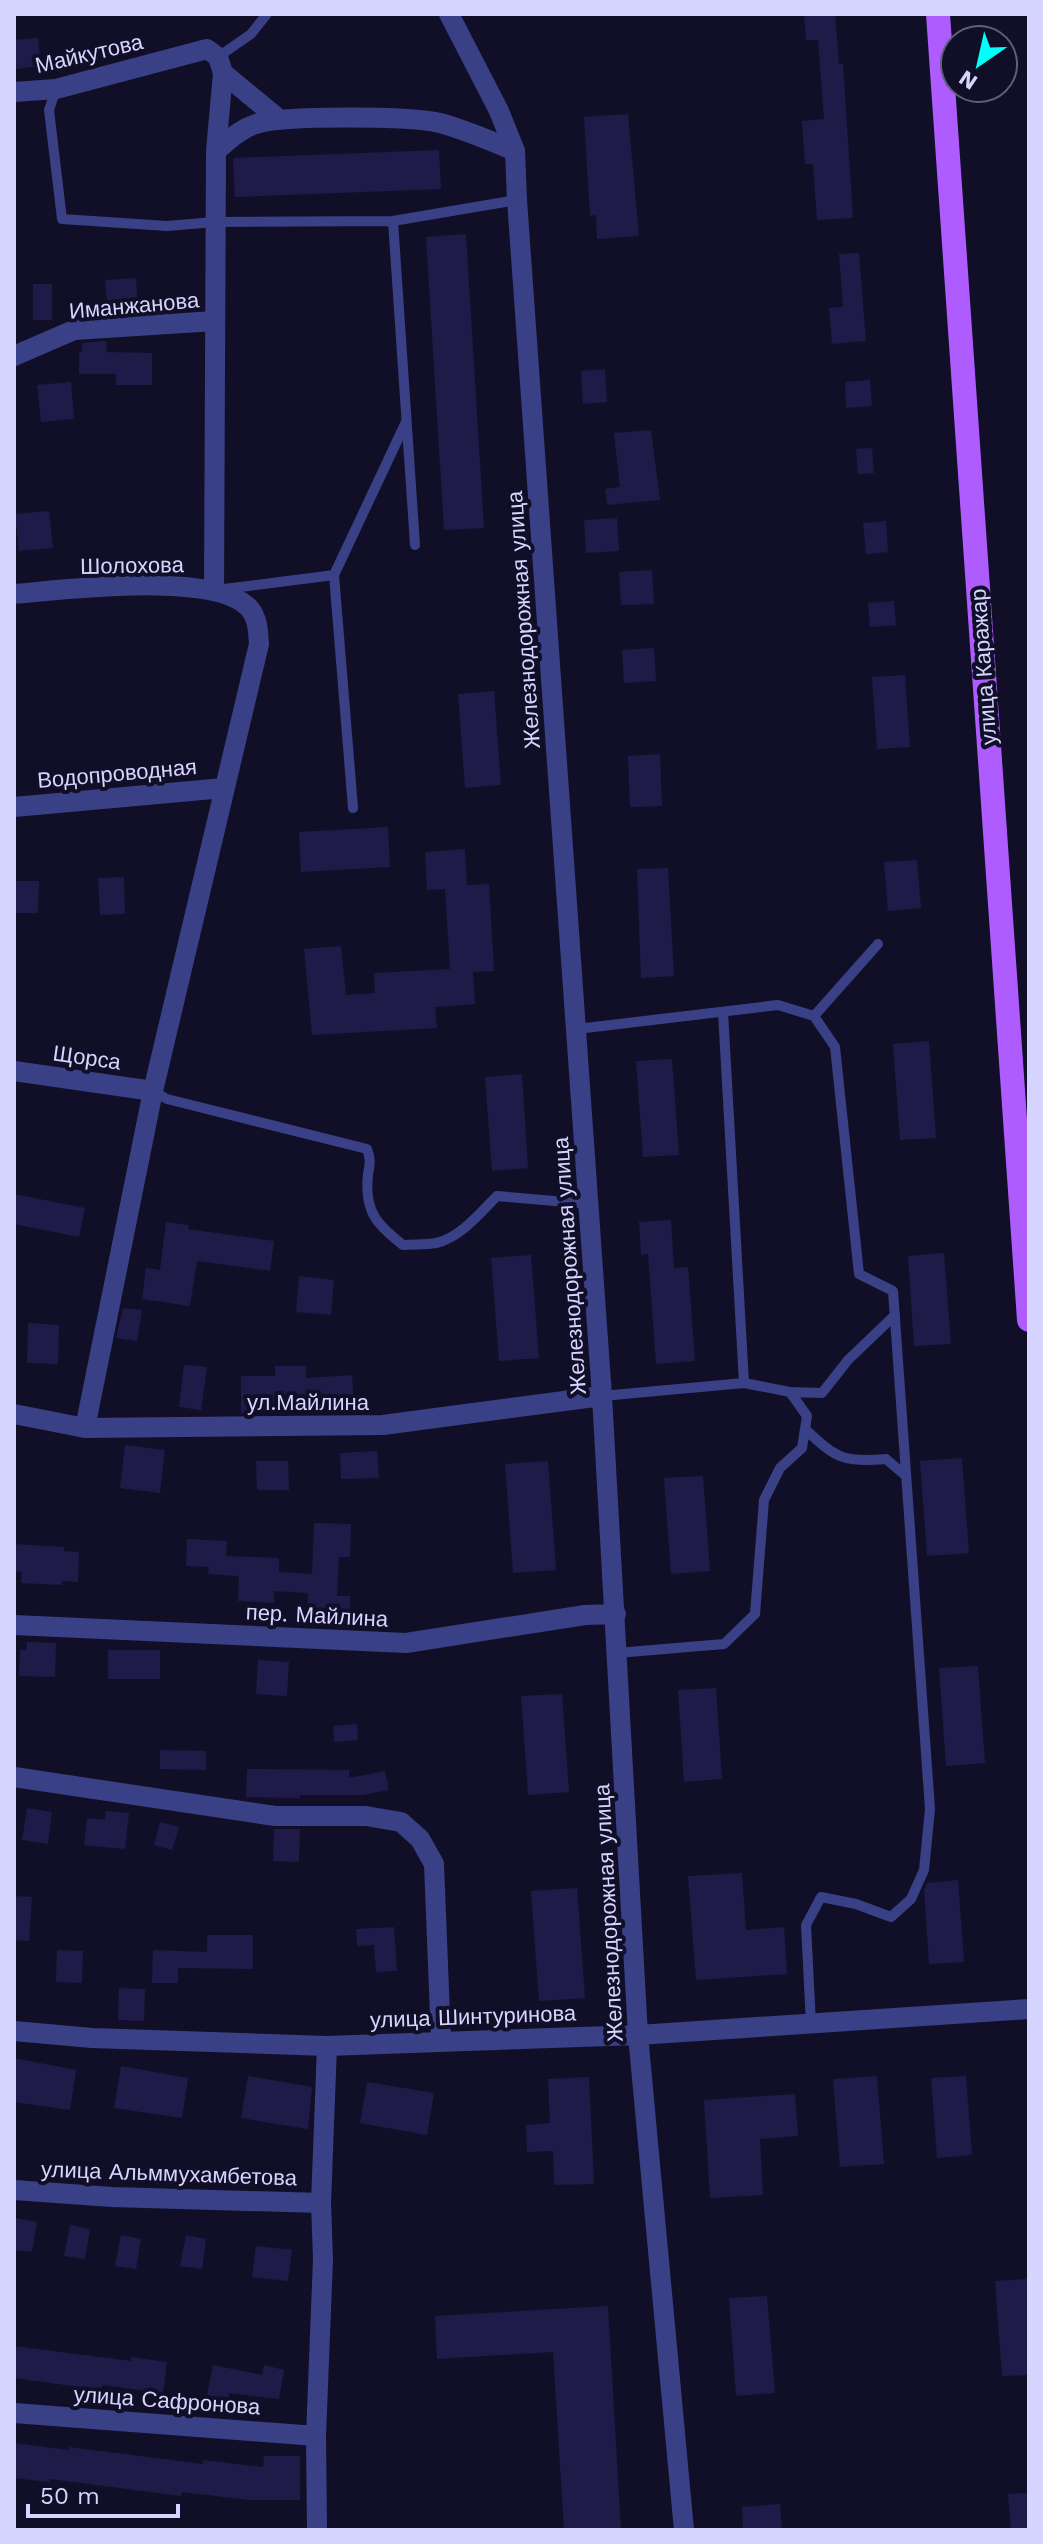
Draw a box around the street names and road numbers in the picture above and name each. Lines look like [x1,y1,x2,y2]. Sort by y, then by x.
street label: Майкутова [33,29,146,78]
street label: Иманжанова [68,287,201,324]
street label: Железнодорожная улица [502,489,545,750]
street label: Шолохова [80,552,185,579]
street label: улица Каражар [966,588,1001,746]
street label: Водопроводная [36,754,198,793]
street label: Щорса [51,1040,123,1075]
street label: Железнодорожная улица [548,1135,591,1396]
street label: ул.Майлина [247,1390,370,1415]
street label: пер. Майлина [245,1599,389,1632]
street label: Железнодорожная улица [589,1783,628,2043]
street label: улица Шинтуринова [370,2000,577,2033]
street label: улица Альммухамбетова [41,2157,298,2190]
street label: улица Сафронова [73,2382,262,2420]

